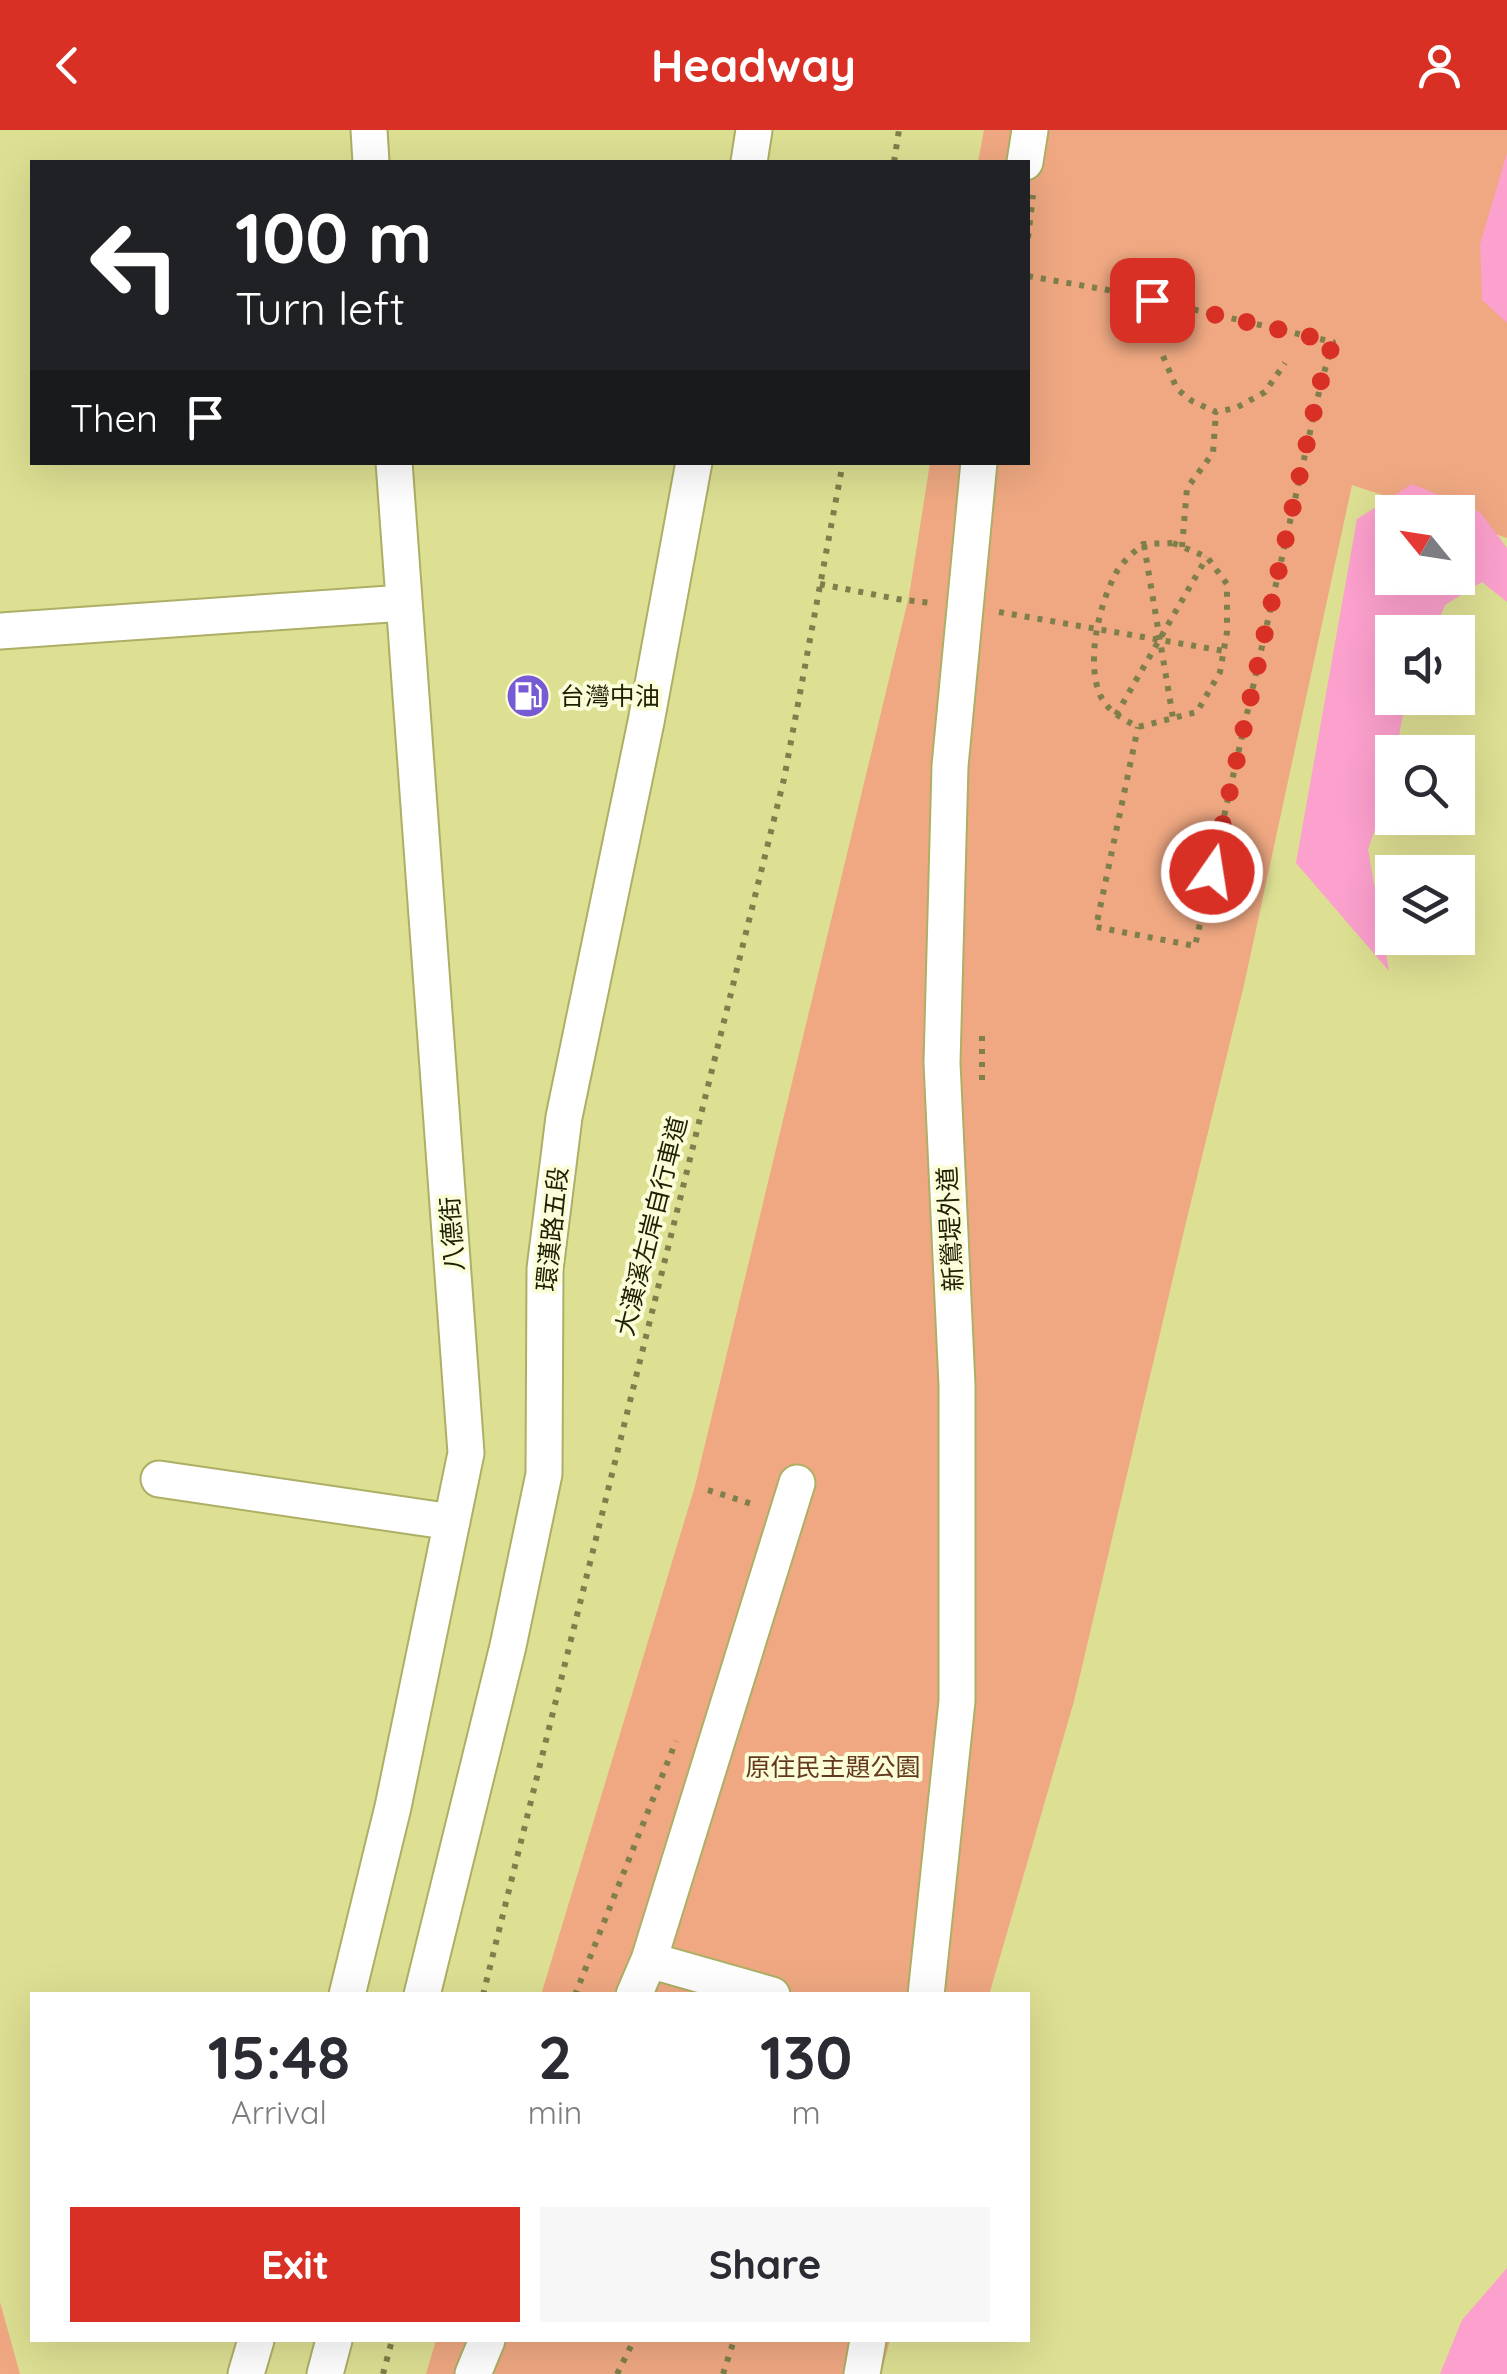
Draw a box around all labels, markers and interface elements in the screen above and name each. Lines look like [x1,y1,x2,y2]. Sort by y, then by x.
text: Headway [651,37,856,93]
icon: back [40,38,95,93]
icon: person [1412,38,1467,93]
text: 100 m [235,193,432,281]
icon: left [70,200,200,330]
pin [1110,258,1195,343]
icon: arrive [1125,273,1180,328]
text: Turn left [235,280,405,336]
icon: arrive [178,390,233,445]
text: Then [70,394,158,442]
north arrow [1375,495,1475,595]
map controls [1375,495,1475,955]
button: sound [1375,615,1475,715]
fuel station icon: 台灣中油 [505,673,551,719]
place label: 台灣中油 [560,680,660,711]
button: search [1375,735,1475,835]
position arrow [1160,820,1264,924]
button: layers [1375,855,1475,955]
street label: 大漢溪左岸自行車道 [608,1113,693,1339]
street label: 環漢路五段 [530,1165,573,1293]
street label: 新鶯堤外道 [931,1166,968,1292]
street label: 八德街 [433,1196,470,1273]
park label: 原住民主題公園 [745,1751,921,1782]
text: 15:48 [208,2019,350,2094]
text: 2 [538,2019,572,2094]
text: 130 [760,2019,852,2094]
text: Arrival [231,2092,327,2132]
text: min [528,2092,582,2132]
text: m [792,2092,821,2132]
button: Exit [70,2207,520,2322]
button: Share [540,2207,990,2322]

